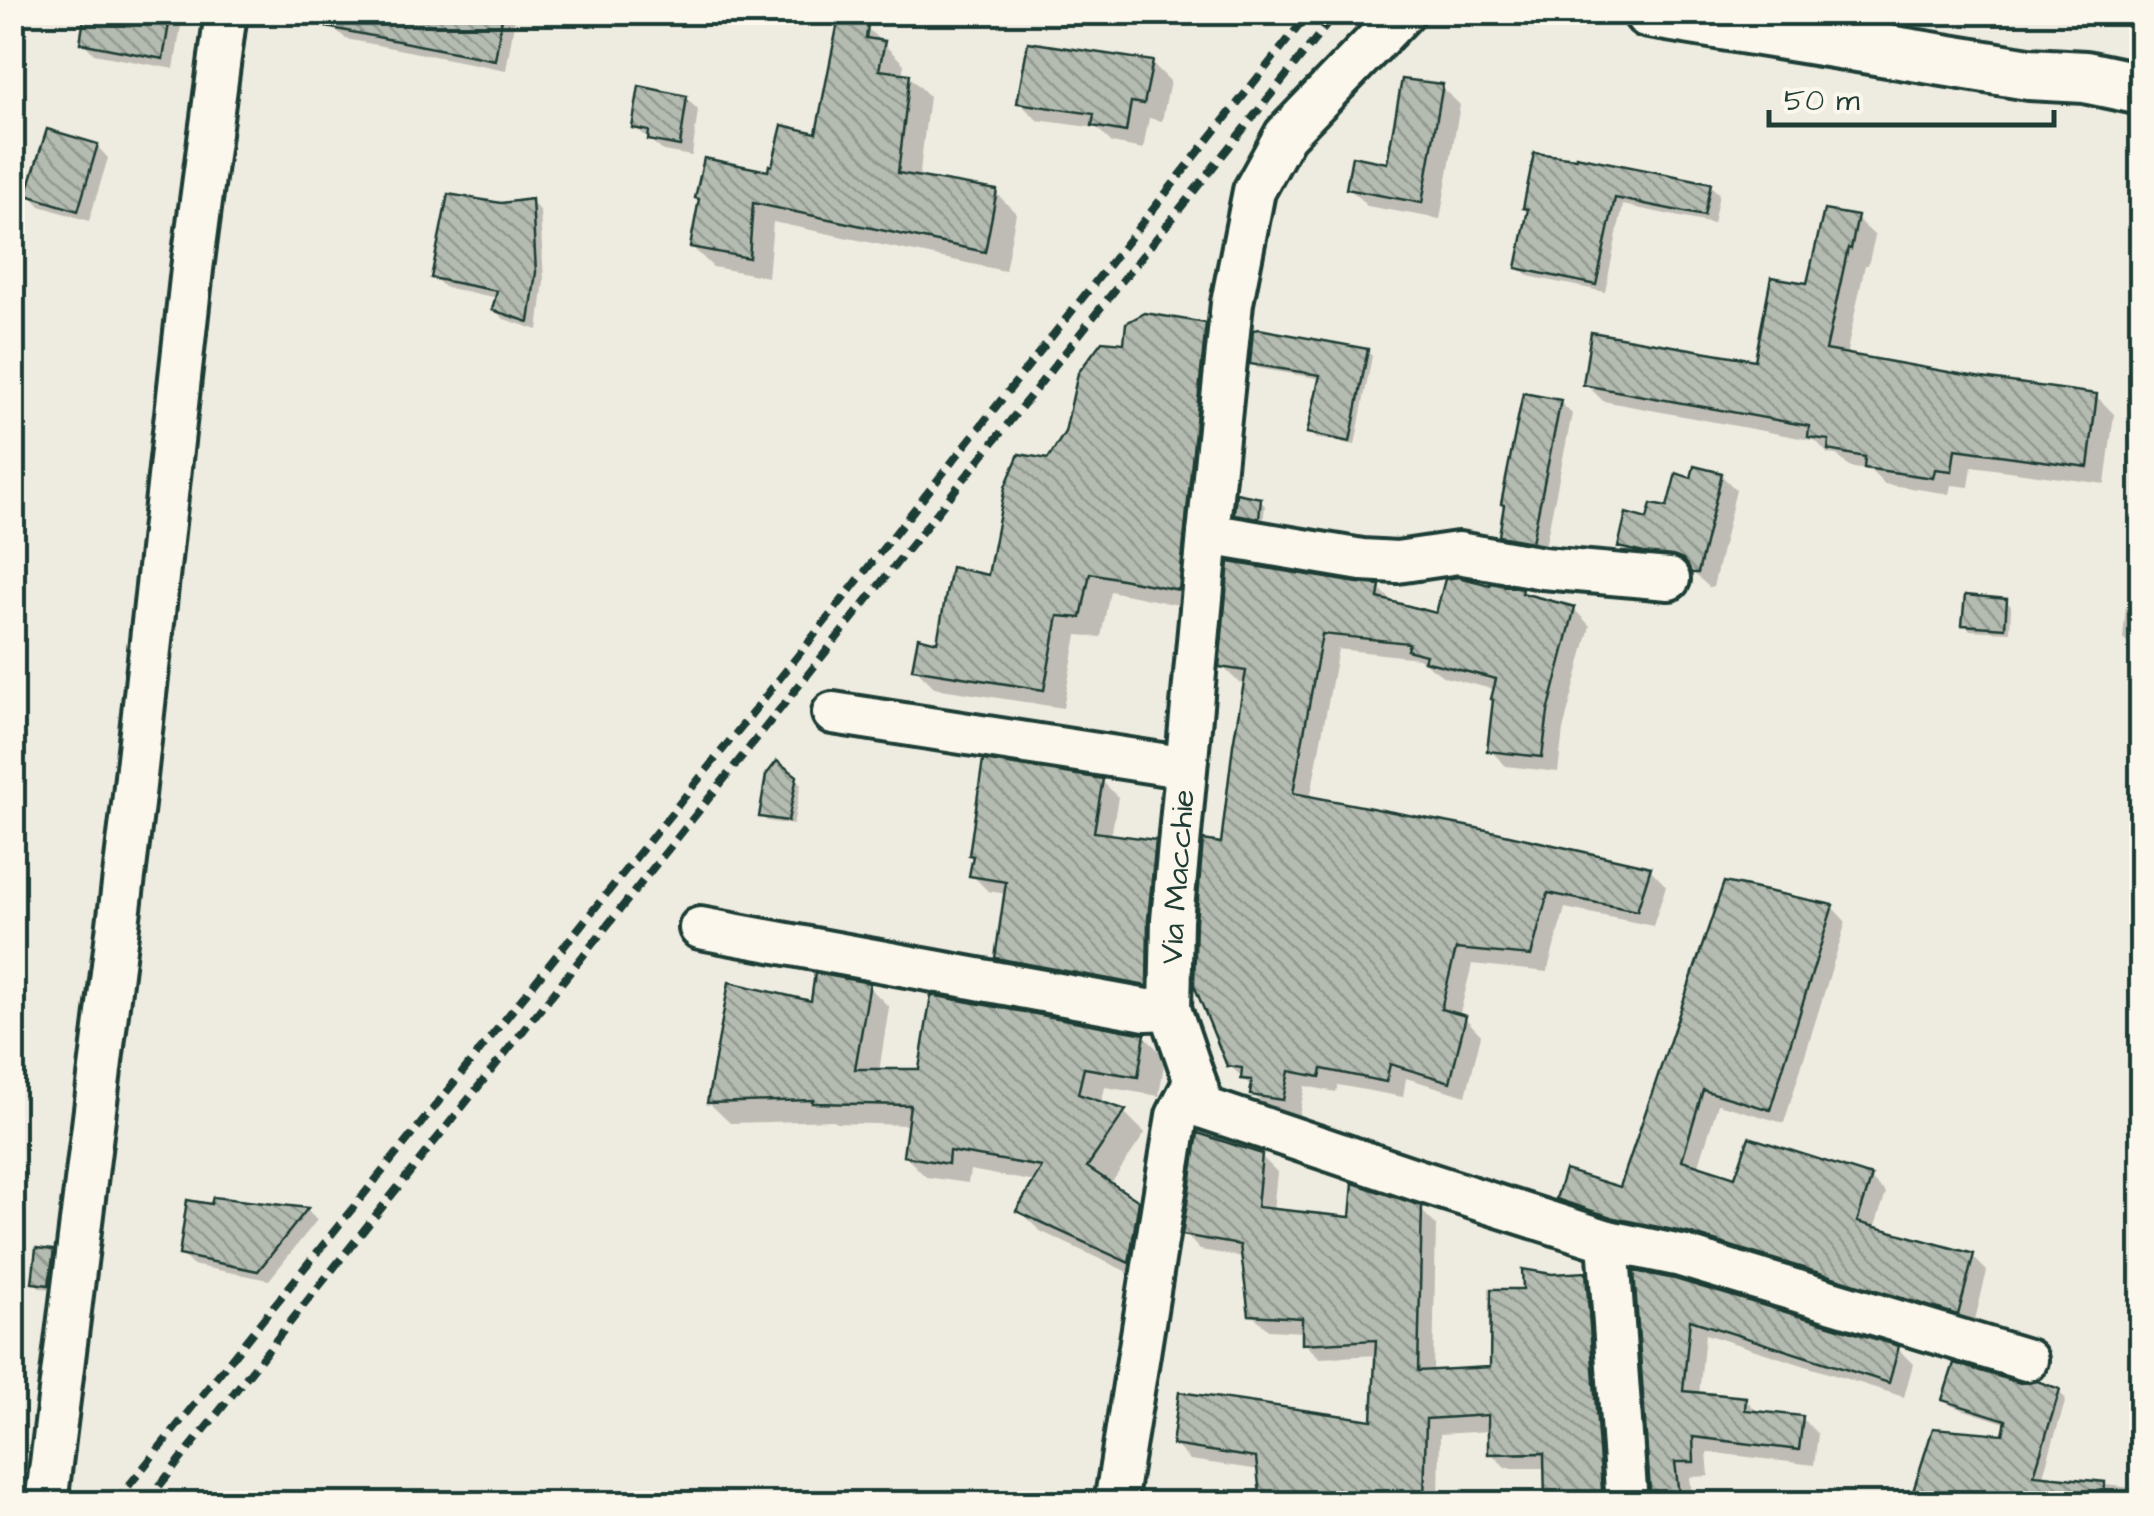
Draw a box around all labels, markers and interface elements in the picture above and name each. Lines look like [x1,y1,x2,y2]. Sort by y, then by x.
scale bar [1769,65,2054,127]
text: 50 m [1784,80,1860,122]
street label: Via Macchie [1149,788,1207,966]

